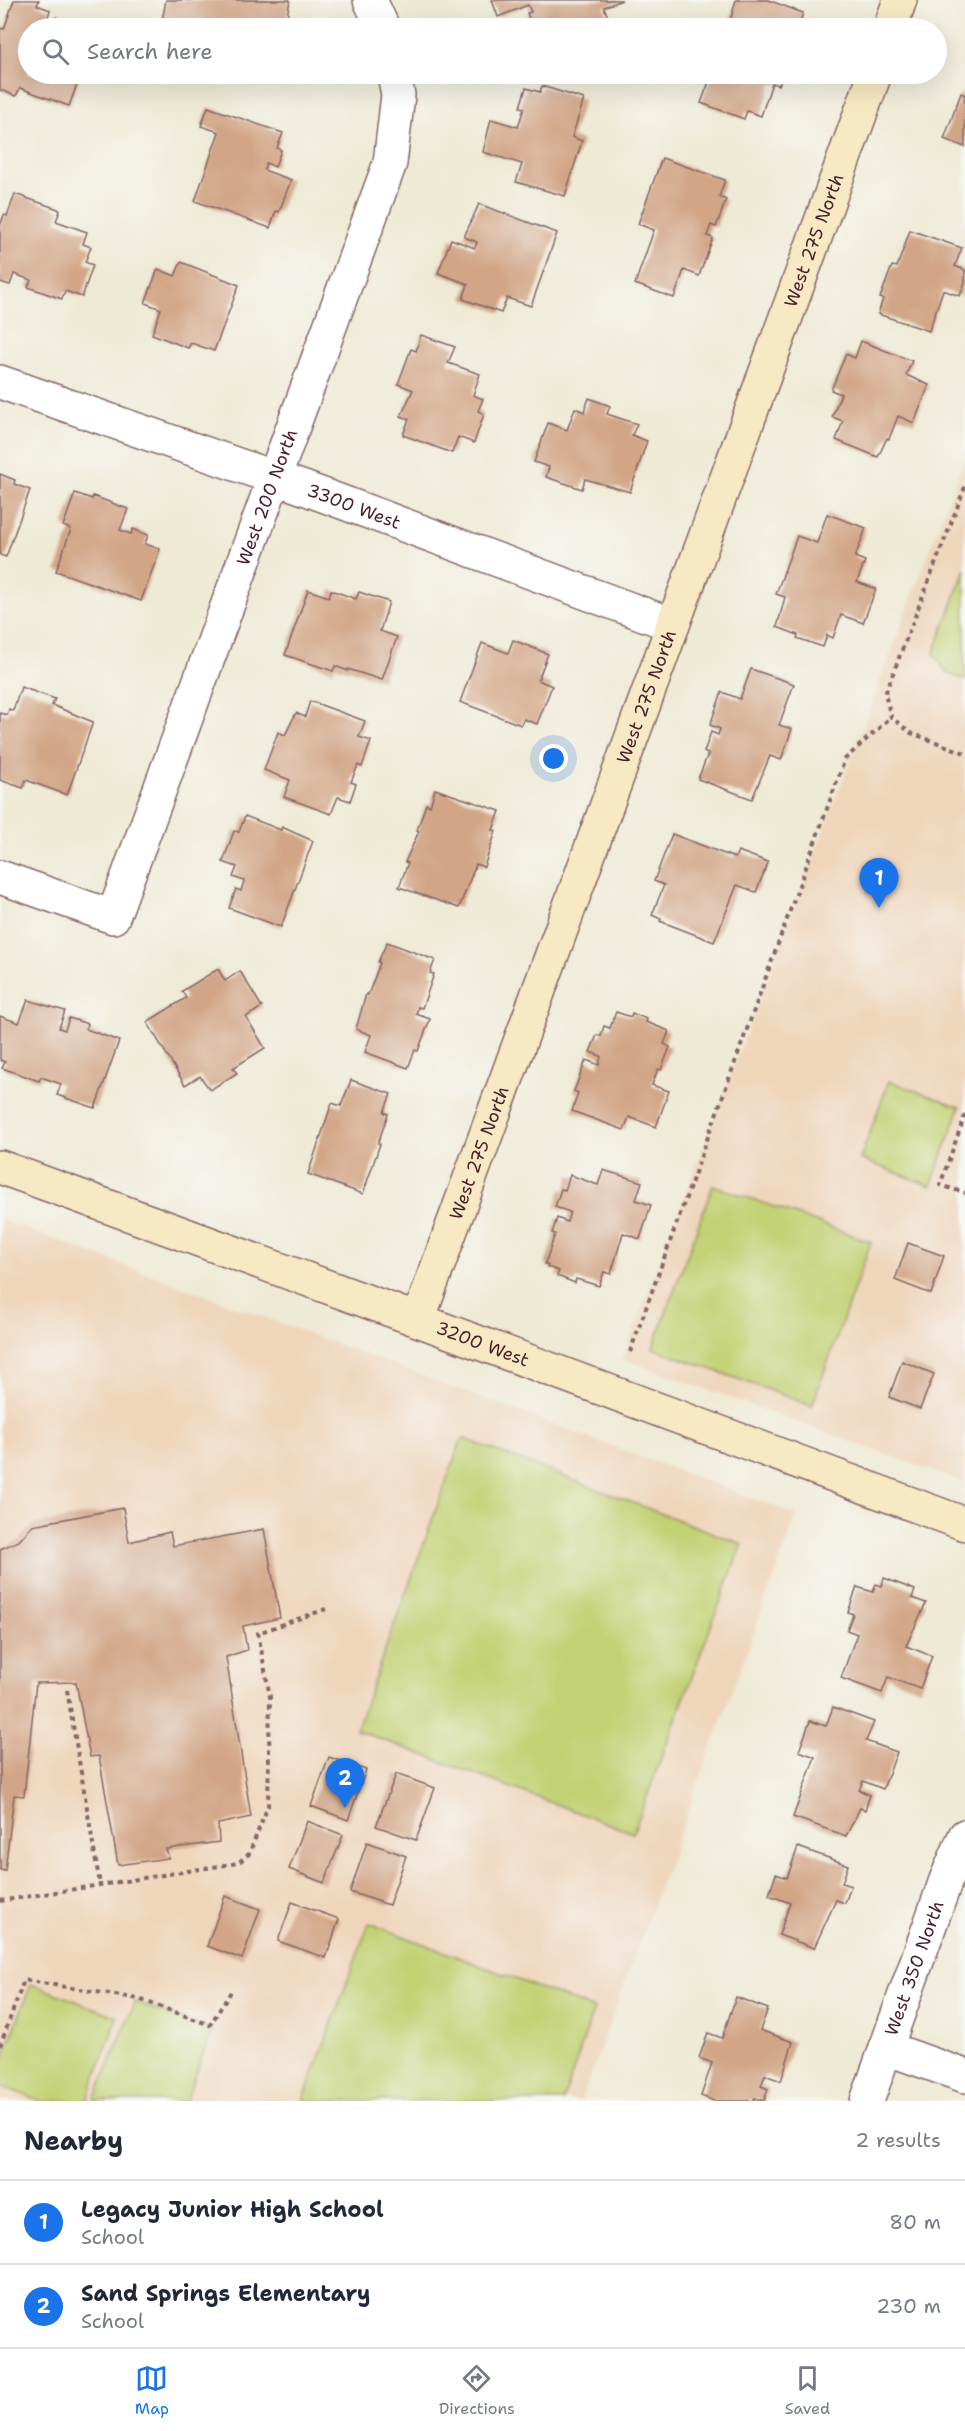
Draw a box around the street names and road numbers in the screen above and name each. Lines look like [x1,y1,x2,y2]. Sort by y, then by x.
street label: West 275 North [779,170,849,310]
street label: West 200 North [231,426,303,569]
street label: 3300 West [304,478,404,535]
street label: West 275 North [611,626,682,767]
street label: West 275 North [444,1083,515,1223]
street label: 3200 West [433,1316,533,1372]
street label: West 350 North [879,1897,950,2039]

